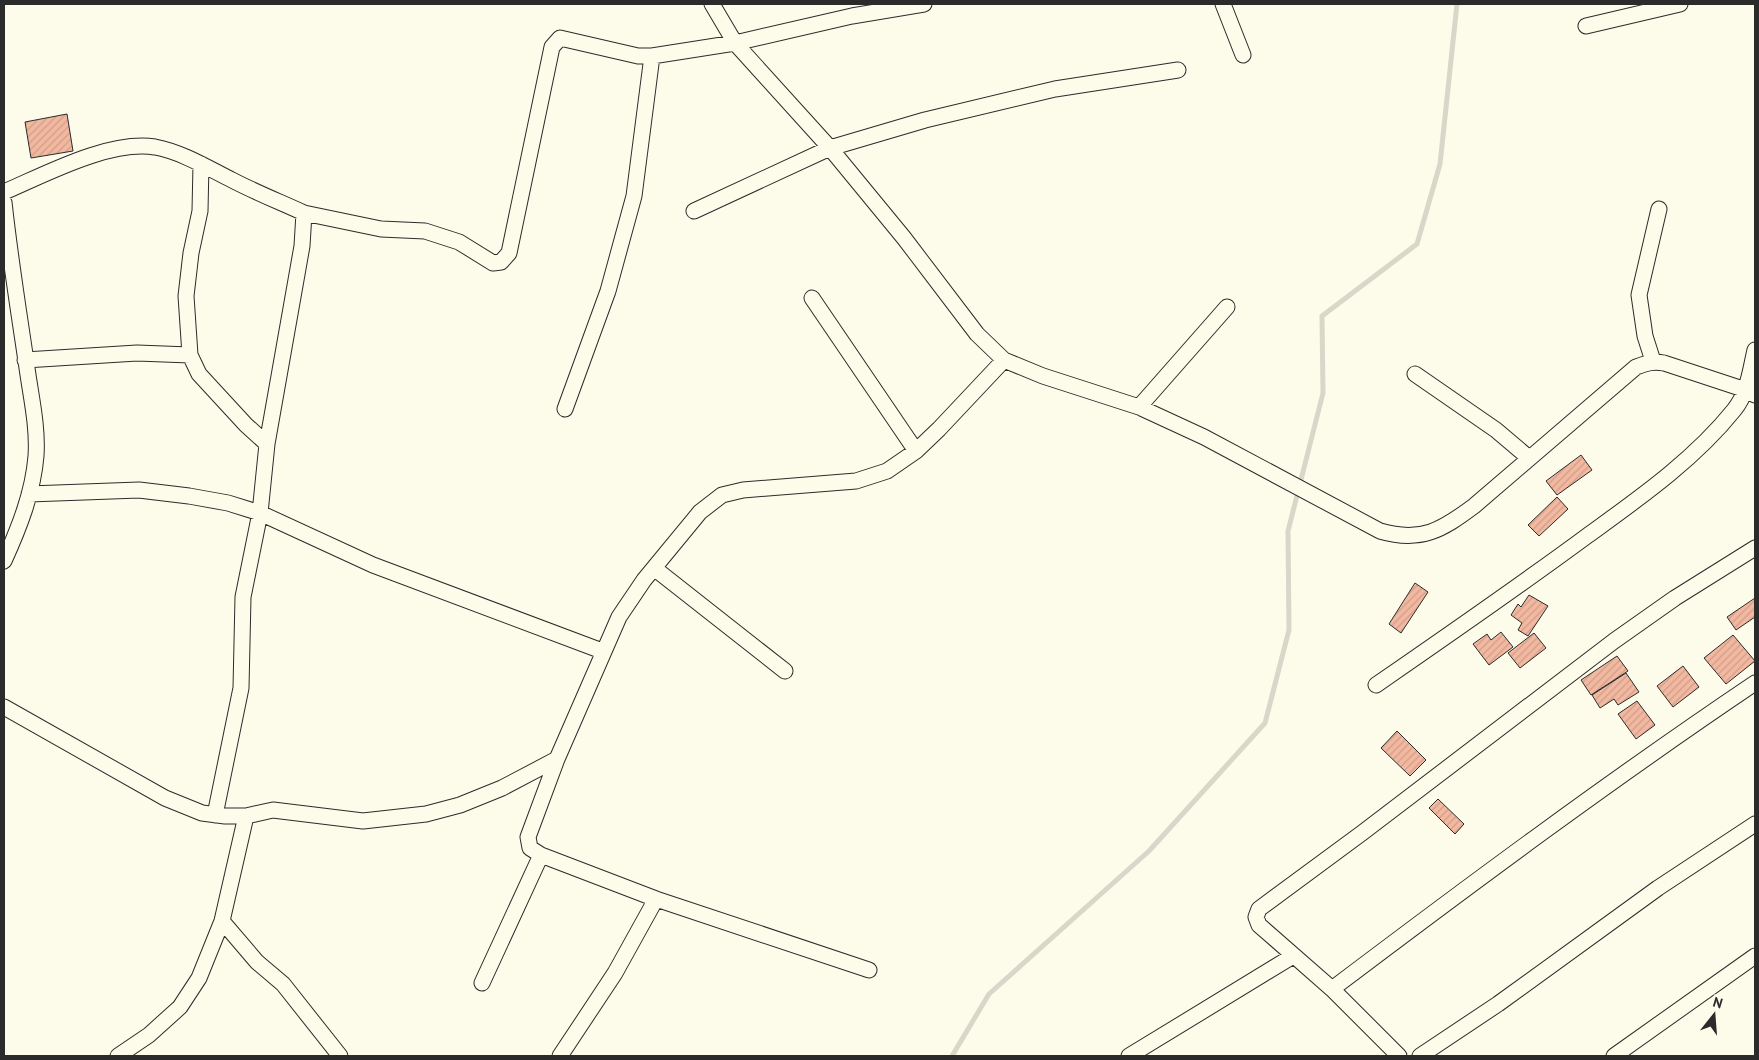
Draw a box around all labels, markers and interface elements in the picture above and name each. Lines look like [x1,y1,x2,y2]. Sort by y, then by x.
north arrow [1689,990,1739,1040]
text: N [1711,993,1725,1013]

